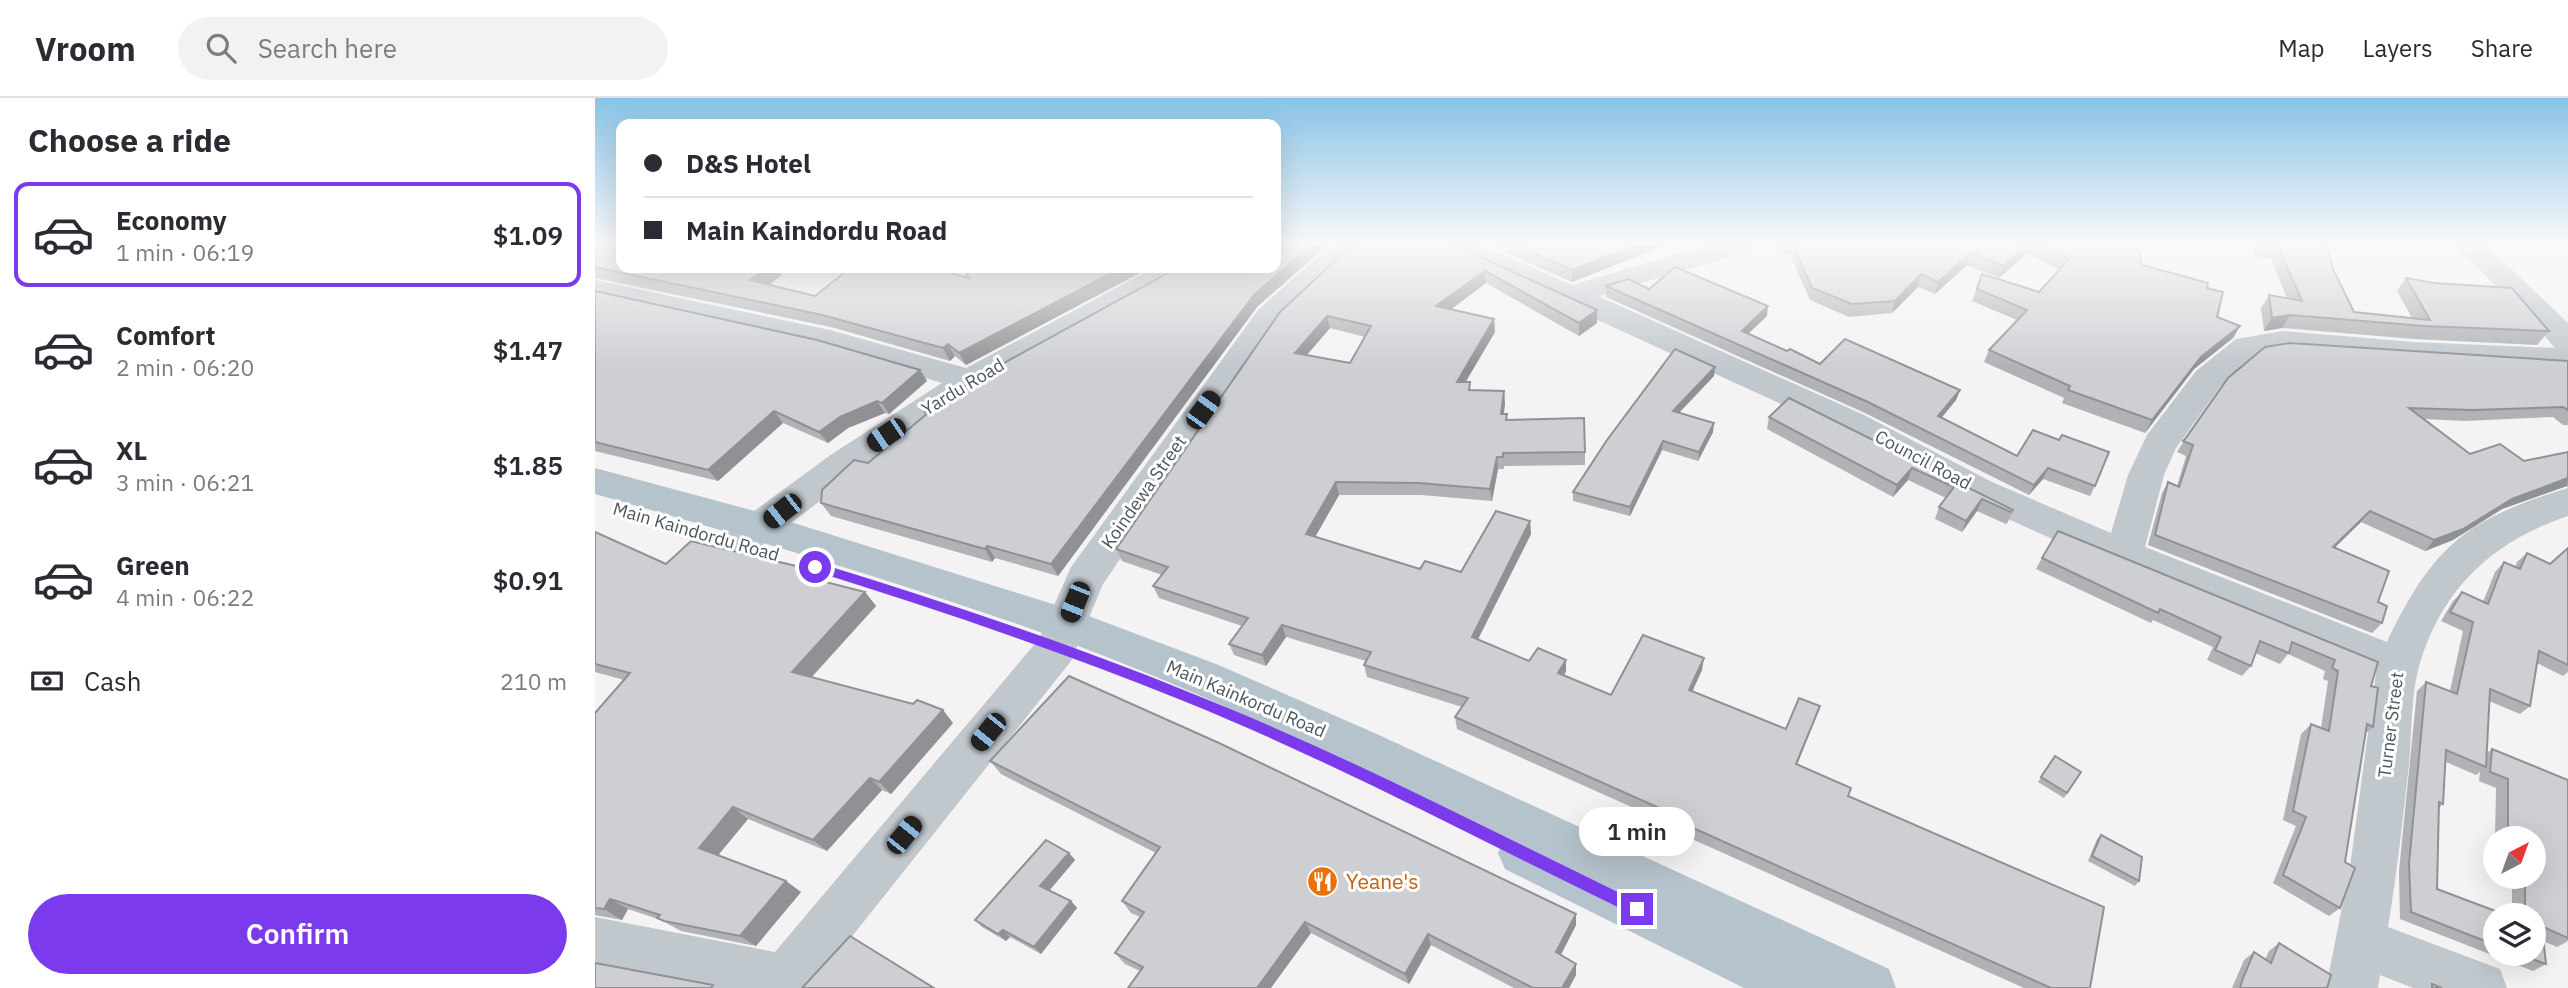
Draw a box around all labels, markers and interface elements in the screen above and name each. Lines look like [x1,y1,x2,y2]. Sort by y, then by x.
search box [178,17,668,80]
text: Vroom [35,27,136,70]
icon: search [202,29,240,67]
text: Search here [258,31,397,65]
text: Map [2278,32,2325,64]
text: Layers [2363,32,2433,64]
text: Share [2471,32,2533,64]
text: Choose a ride [28,119,231,161]
text: D&S Hotel [686,146,811,180]
icon: car [32,203,95,266]
text: Economy [116,203,227,237]
text: Main Kaindordu Road [686,213,947,247]
text: $1.09 [493,218,563,252]
text: 1 min · 06:19 [116,237,254,267]
icon: car [32,318,95,381]
text: Comfort [116,318,215,352]
text: $1.47 [493,333,563,367]
text: 2 min · 06:20 [116,352,254,382]
street label: Yardu Road [917,353,1008,420]
car [1183,387,1224,433]
car [863,415,910,455]
street label: Council Road [1871,425,1975,495]
street label: Koindewa Street [1096,431,1191,553]
icon: car [32,433,95,496]
text: XL [116,433,147,467]
text: $1.85 [493,448,563,482]
text: 3 min · 06:21 [116,467,254,497]
car [759,490,806,532]
street label: Main Kaindordu Road [610,497,782,566]
icon: car [32,548,95,611]
text: Green [116,548,190,582]
route start [799,551,831,583]
text: $0.91 [493,563,563,597]
car [1058,579,1093,625]
text: 4 min · 06:22 [116,582,254,612]
street label: Main Kainkordu Road [1163,655,1329,742]
icon: cash [28,662,66,700]
text: Cash [84,664,141,698]
text: 210 m [500,666,567,696]
street label: Turner Street [2373,671,2408,779]
car [967,709,1010,755]
callout: 1 min [1579,808,1695,856]
car [883,812,926,858]
text: 1 min [1607,816,1667,846]
north arrow [2483,826,2546,889]
map controls [2483,826,2546,966]
restaurant icon: Yeane's [1306,865,1340,899]
place label: Yeane's [1346,867,1419,895]
route end [1621,893,1653,925]
button: Confirm [28,894,567,974]
button: layers [2483,903,2546,966]

